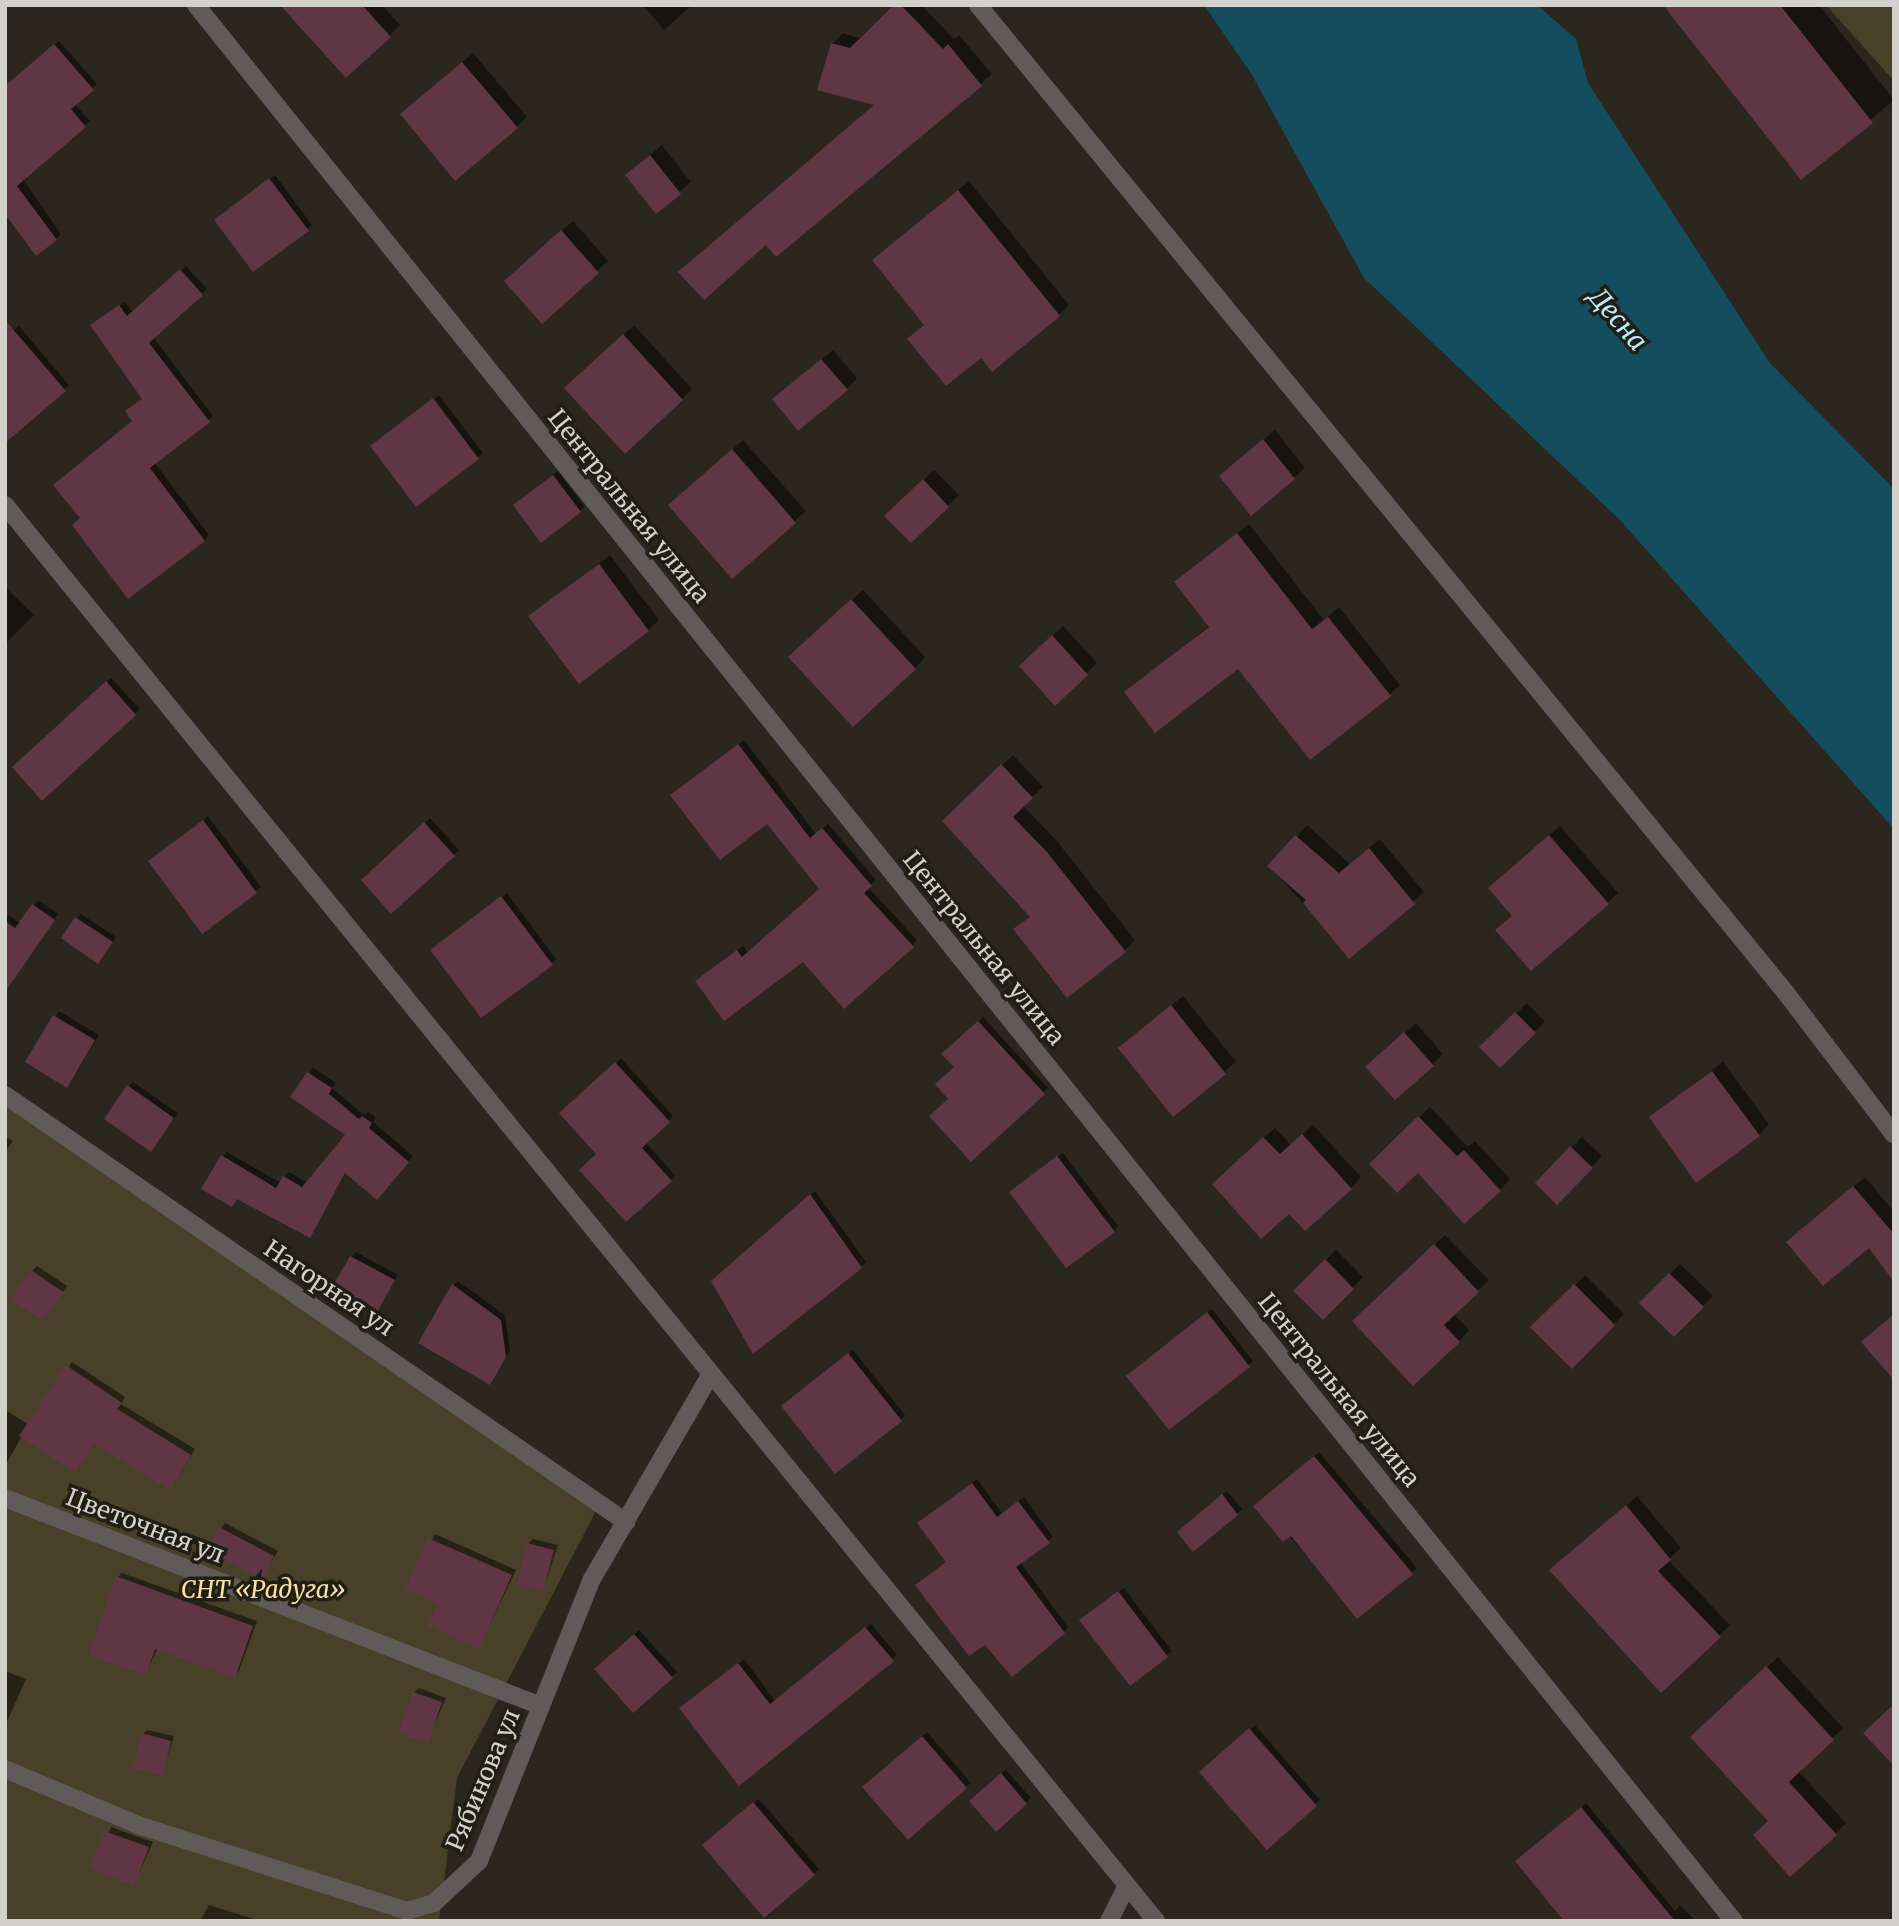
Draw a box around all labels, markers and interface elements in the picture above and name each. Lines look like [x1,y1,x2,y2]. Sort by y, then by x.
water label: Десна [1582,281,1654,357]
street label: Центральная улица [542,403,716,609]
street label: Центральная улица [897,845,1071,1051]
street label: Нагорная ул [259,1234,399,1342]
street label: Центральная улица [1252,1287,1426,1493]
street label: Цветочная ул [62,1483,228,1569]
park label: СНТ «Радуга» [181,1576,345,1604]
street label: Рябинова ул [440,1705,526,1855]

